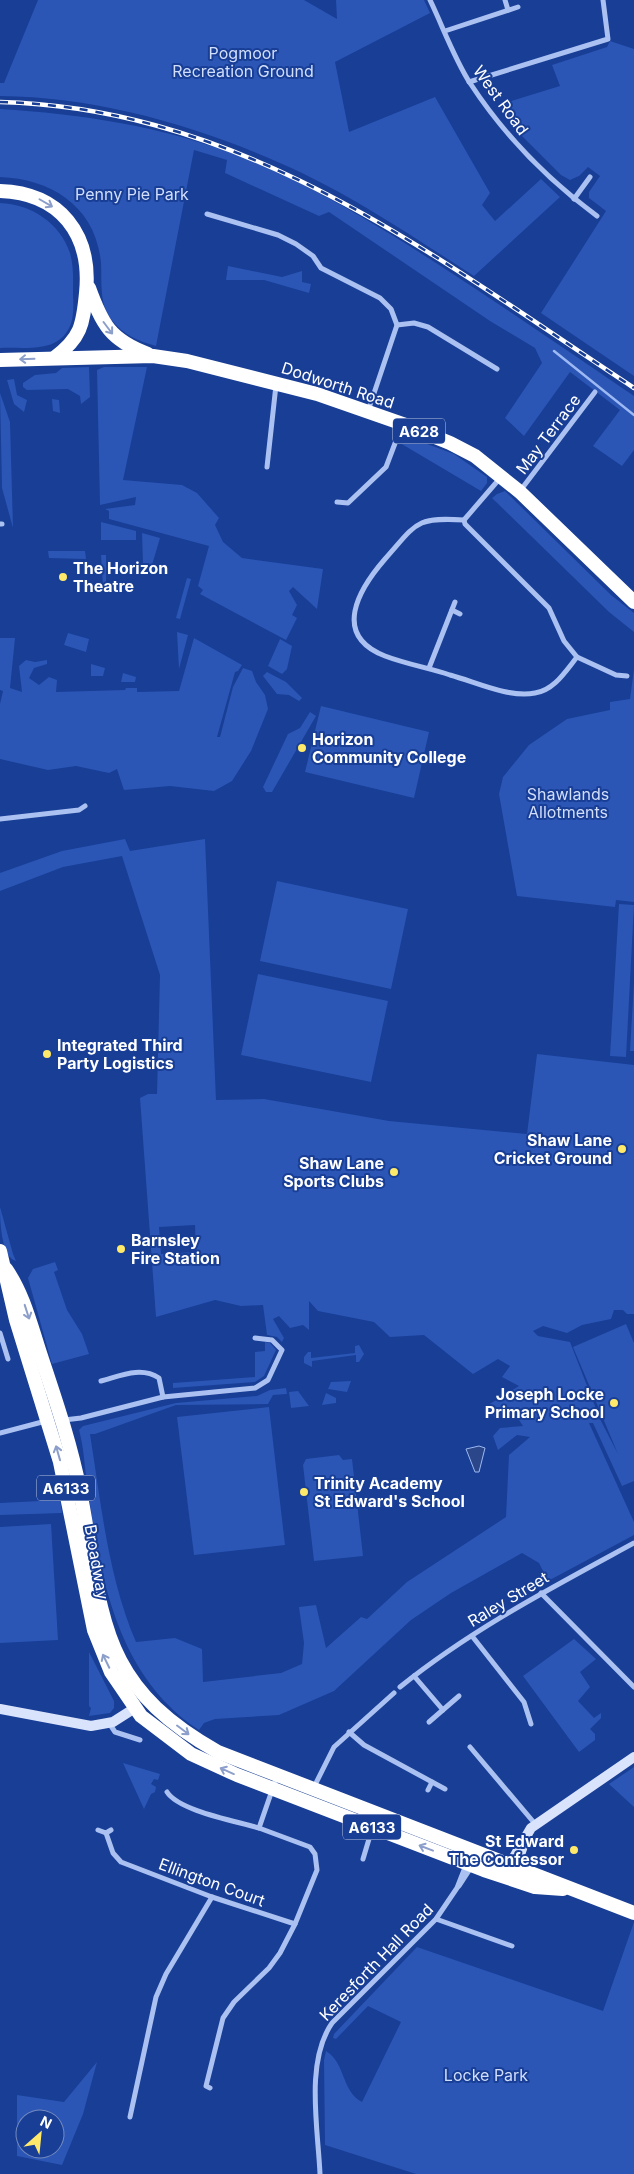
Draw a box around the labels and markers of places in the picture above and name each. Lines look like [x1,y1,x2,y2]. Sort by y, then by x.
place label: The Horizon Theatre [73,558,168,596]
marker: The Horizon Theatre [57,571,69,583]
place label: Horizon Community College [312,729,466,767]
marker: Horizon Community College [296,742,308,754]
place label: Integrated Third Party Logistics [57,1035,183,1073]
marker: Integrated Third Party Logistics [41,1048,53,1060]
place label: Shaw Lane Cricket Ground [494,1130,612,1168]
marker: Shaw Lane Cricket Ground [616,1143,628,1155]
place label: Shaw Lane Sports Clubs [283,1153,384,1191]
marker: Shaw Lane Sports Clubs [388,1166,400,1178]
place label: Barnsley Fire Station [131,1230,220,1268]
marker: Barnsley Fire Station [115,1243,127,1255]
place label: Joseph Locke Primary School [485,1384,604,1422]
marker: Joseph Locke Primary School [608,1397,620,1409]
place label: Trinity Academy St Edward's School [314,1473,465,1511]
marker: Trinity Academy St Edward's School [298,1486,310,1498]
place label: St Edward The Confessor [449,1831,564,1869]
marker: St Edward The Confessor [568,1844,580,1856]

